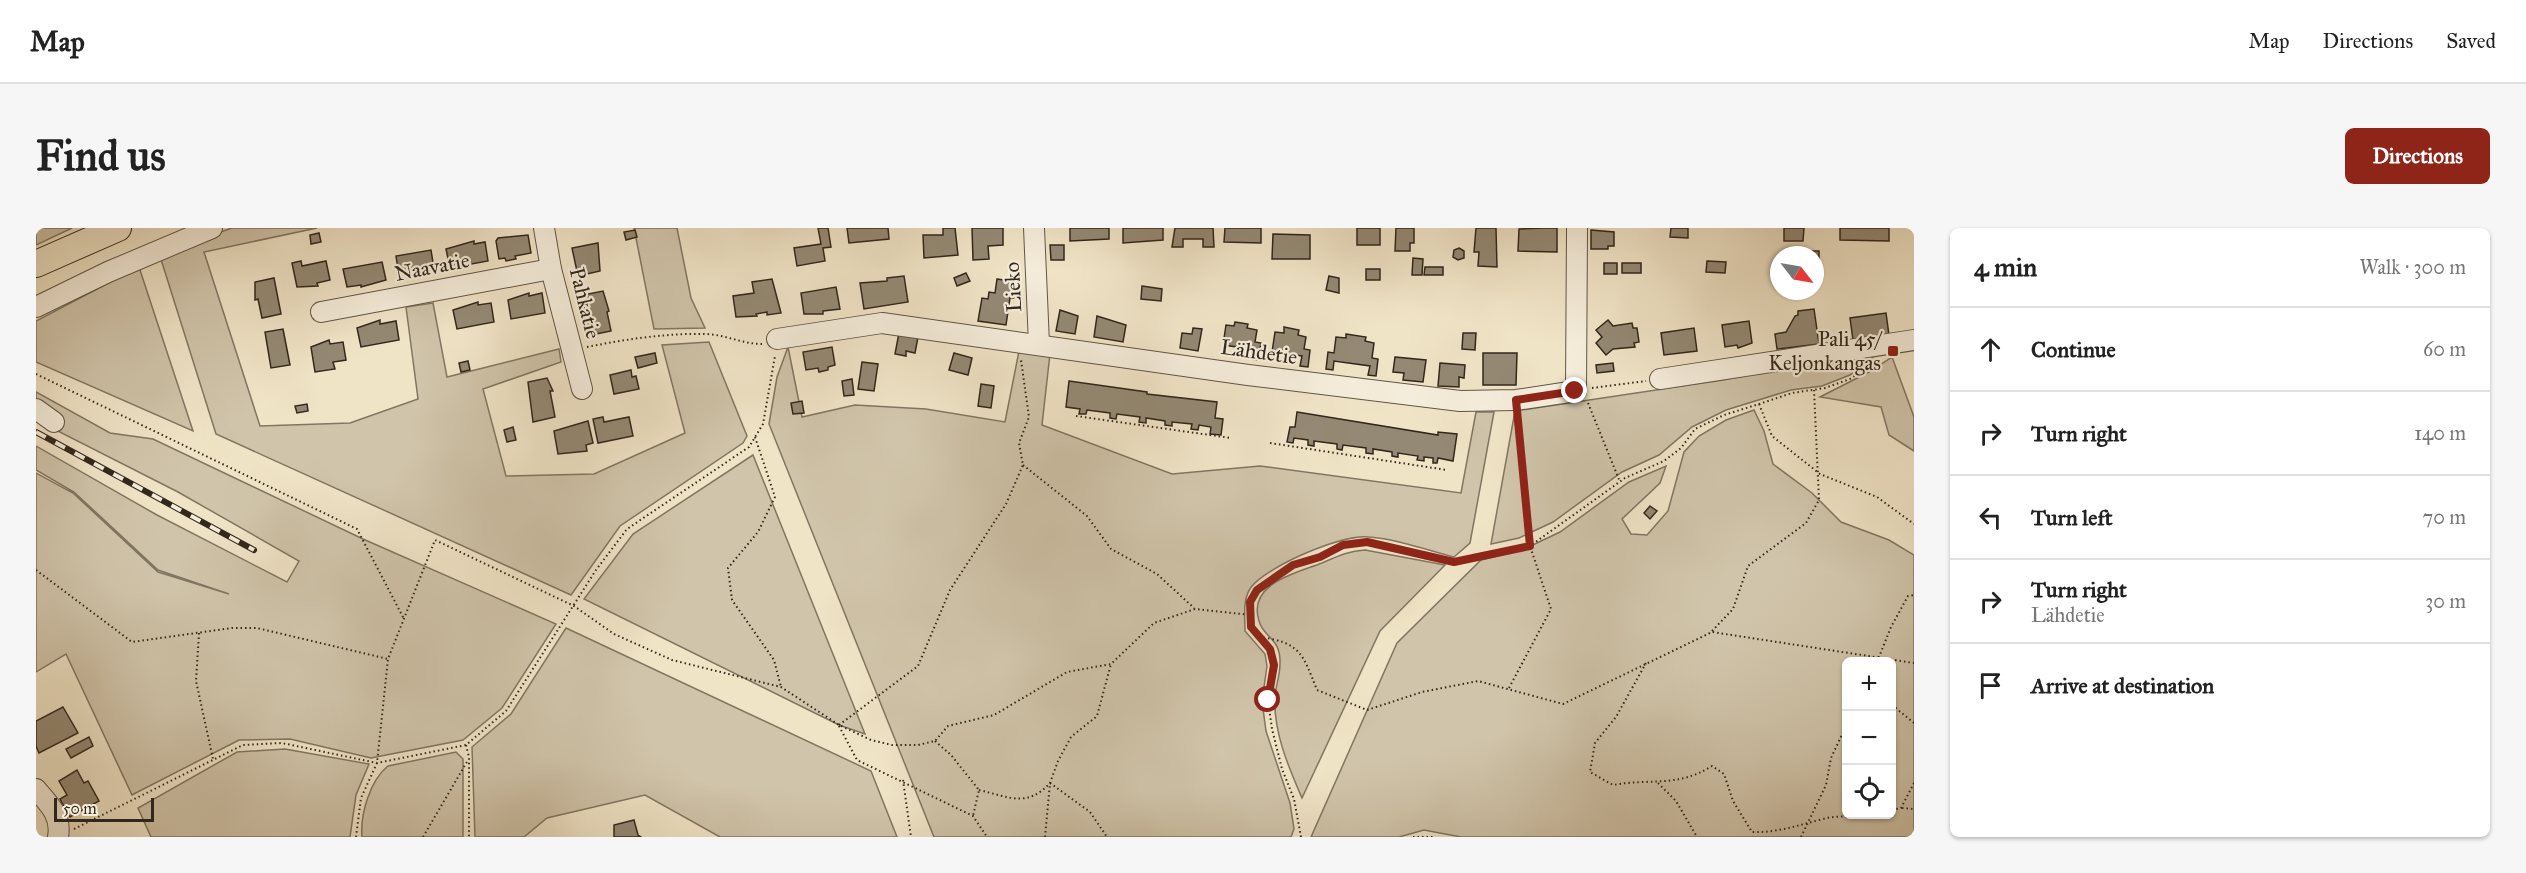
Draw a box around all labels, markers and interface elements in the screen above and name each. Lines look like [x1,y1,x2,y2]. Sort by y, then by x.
text: Map [30,24,85,59]
text: Map [2249,28,2290,54]
text: Directions [2323,28,2413,54]
text: Saved [2446,28,2496,54]
button: Directions [2345,128,2490,184]
text: Find us [36,130,166,182]
north arrow [1770,246,1824,300]
street label: Naavatie [392,247,472,287]
text: 4 min [1974,251,2037,283]
text: Walk · 300 m [2359,255,2466,279]
street label: Lieko [999,261,1027,313]
street label: Pahkatie [564,265,606,342]
place label: Pali 45/ Keljonkangas [1768,326,1883,376]
icon: ahead [1974,333,2007,366]
street label: Lähdetie [1219,334,1299,370]
text: Continue [2031,336,2116,363]
text: 60 m [2423,337,2466,361]
marker: Pali 45/ Keljonkangas [1886,344,1900,358]
route end [1561,377,1587,403]
icon: right [1974,417,2007,450]
text: Turn right [2031,420,2127,447]
text: 140 m [2414,421,2466,445]
icon: left [1974,501,2007,534]
text: Turn left [2031,504,2113,531]
text: 70 m [2423,505,2466,529]
text: Turn right [2031,576,2127,603]
icon: right [1974,585,2007,618]
text: 30 m [2425,589,2466,613]
text: Lähdetie [2031,603,2104,627]
map controls [1842,657,1896,819]
button: + [1842,657,1896,711]
icon: arrive [1974,669,2007,702]
text: Arrive at destination [2031,672,2214,699]
route start [1254,686,1280,712]
button: − [1842,711,1896,765]
button: locate [1842,765,1896,819]
scale bar [54,795,154,822]
text: 50 m [63,799,97,818]

